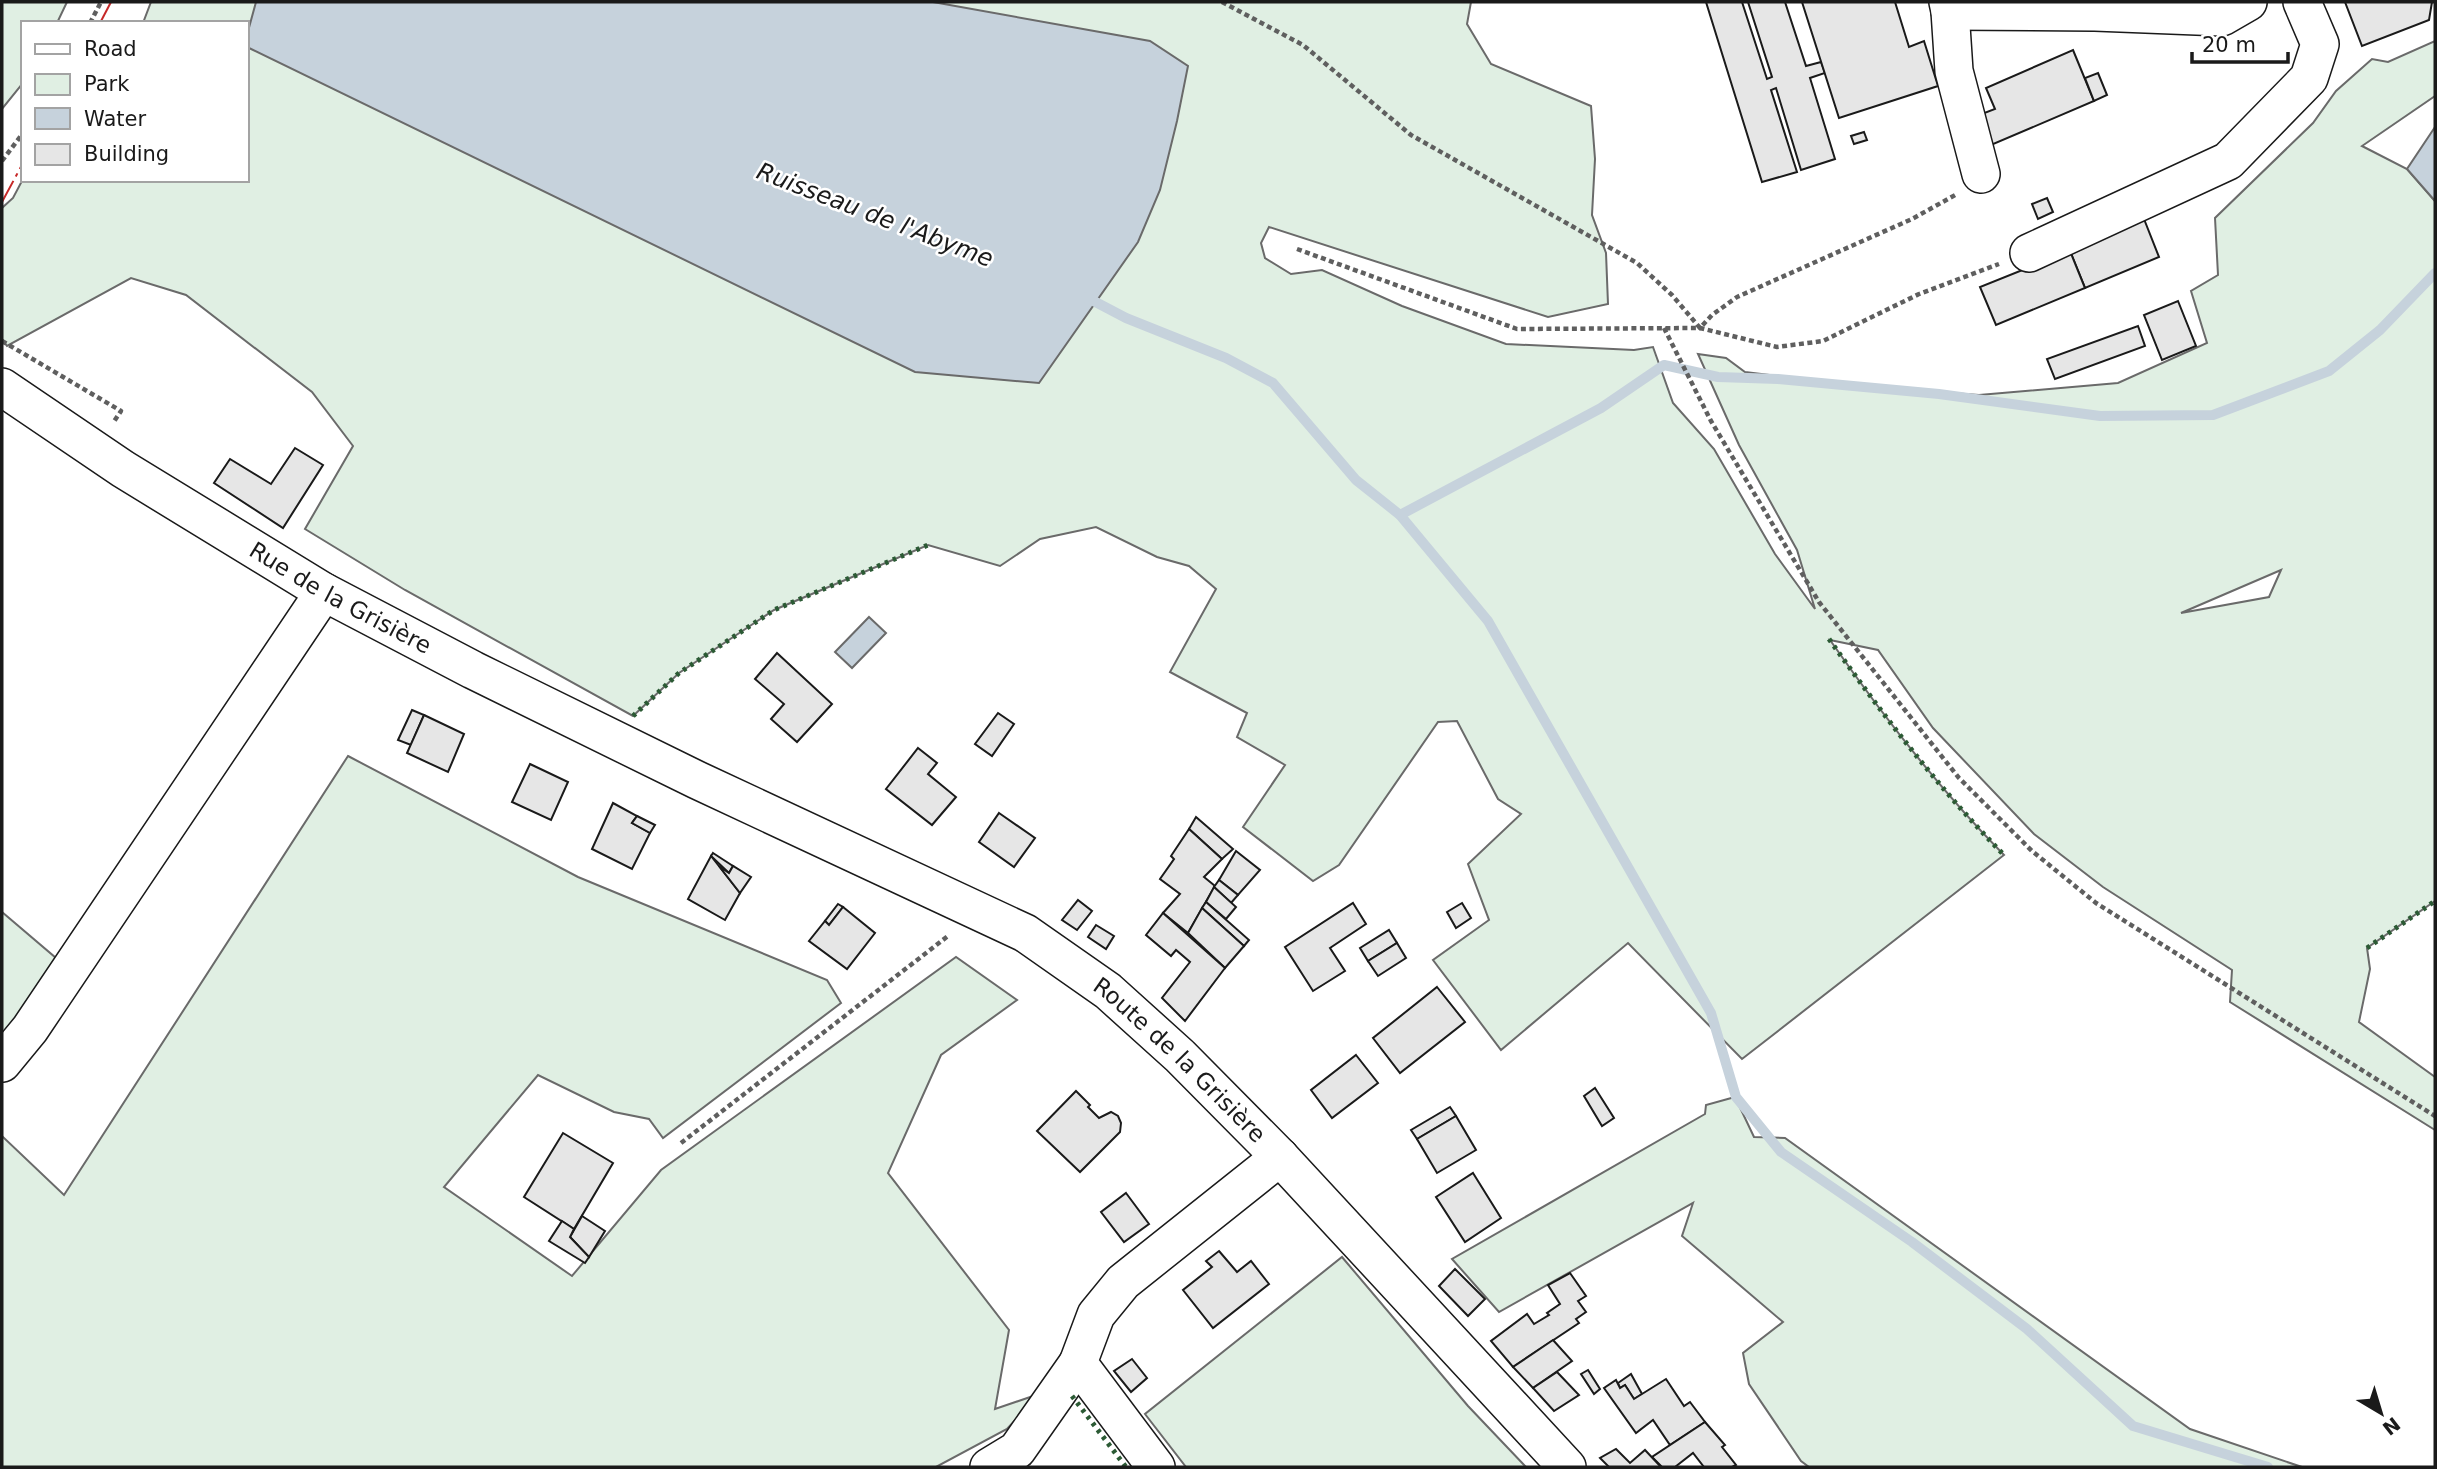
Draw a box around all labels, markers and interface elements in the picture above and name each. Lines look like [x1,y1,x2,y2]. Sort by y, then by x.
legend [21,21,248,182]
scale bar [2192,21,2288,65]
text: 20 m [2202,33,2256,57]
text: Road [84,37,137,61]
text: Park [84,72,130,96]
text: Water [84,107,146,131]
text: Building [84,142,169,166]
water label: Ruisseau de l'Abyme [753,157,997,273]
street label: Rue de la Grisière [245,537,436,659]
street label: Route de la Grisière [1089,972,1271,1148]
north arrow [2346,1378,2416,1448]
text: N [2378,1413,2405,1440]

